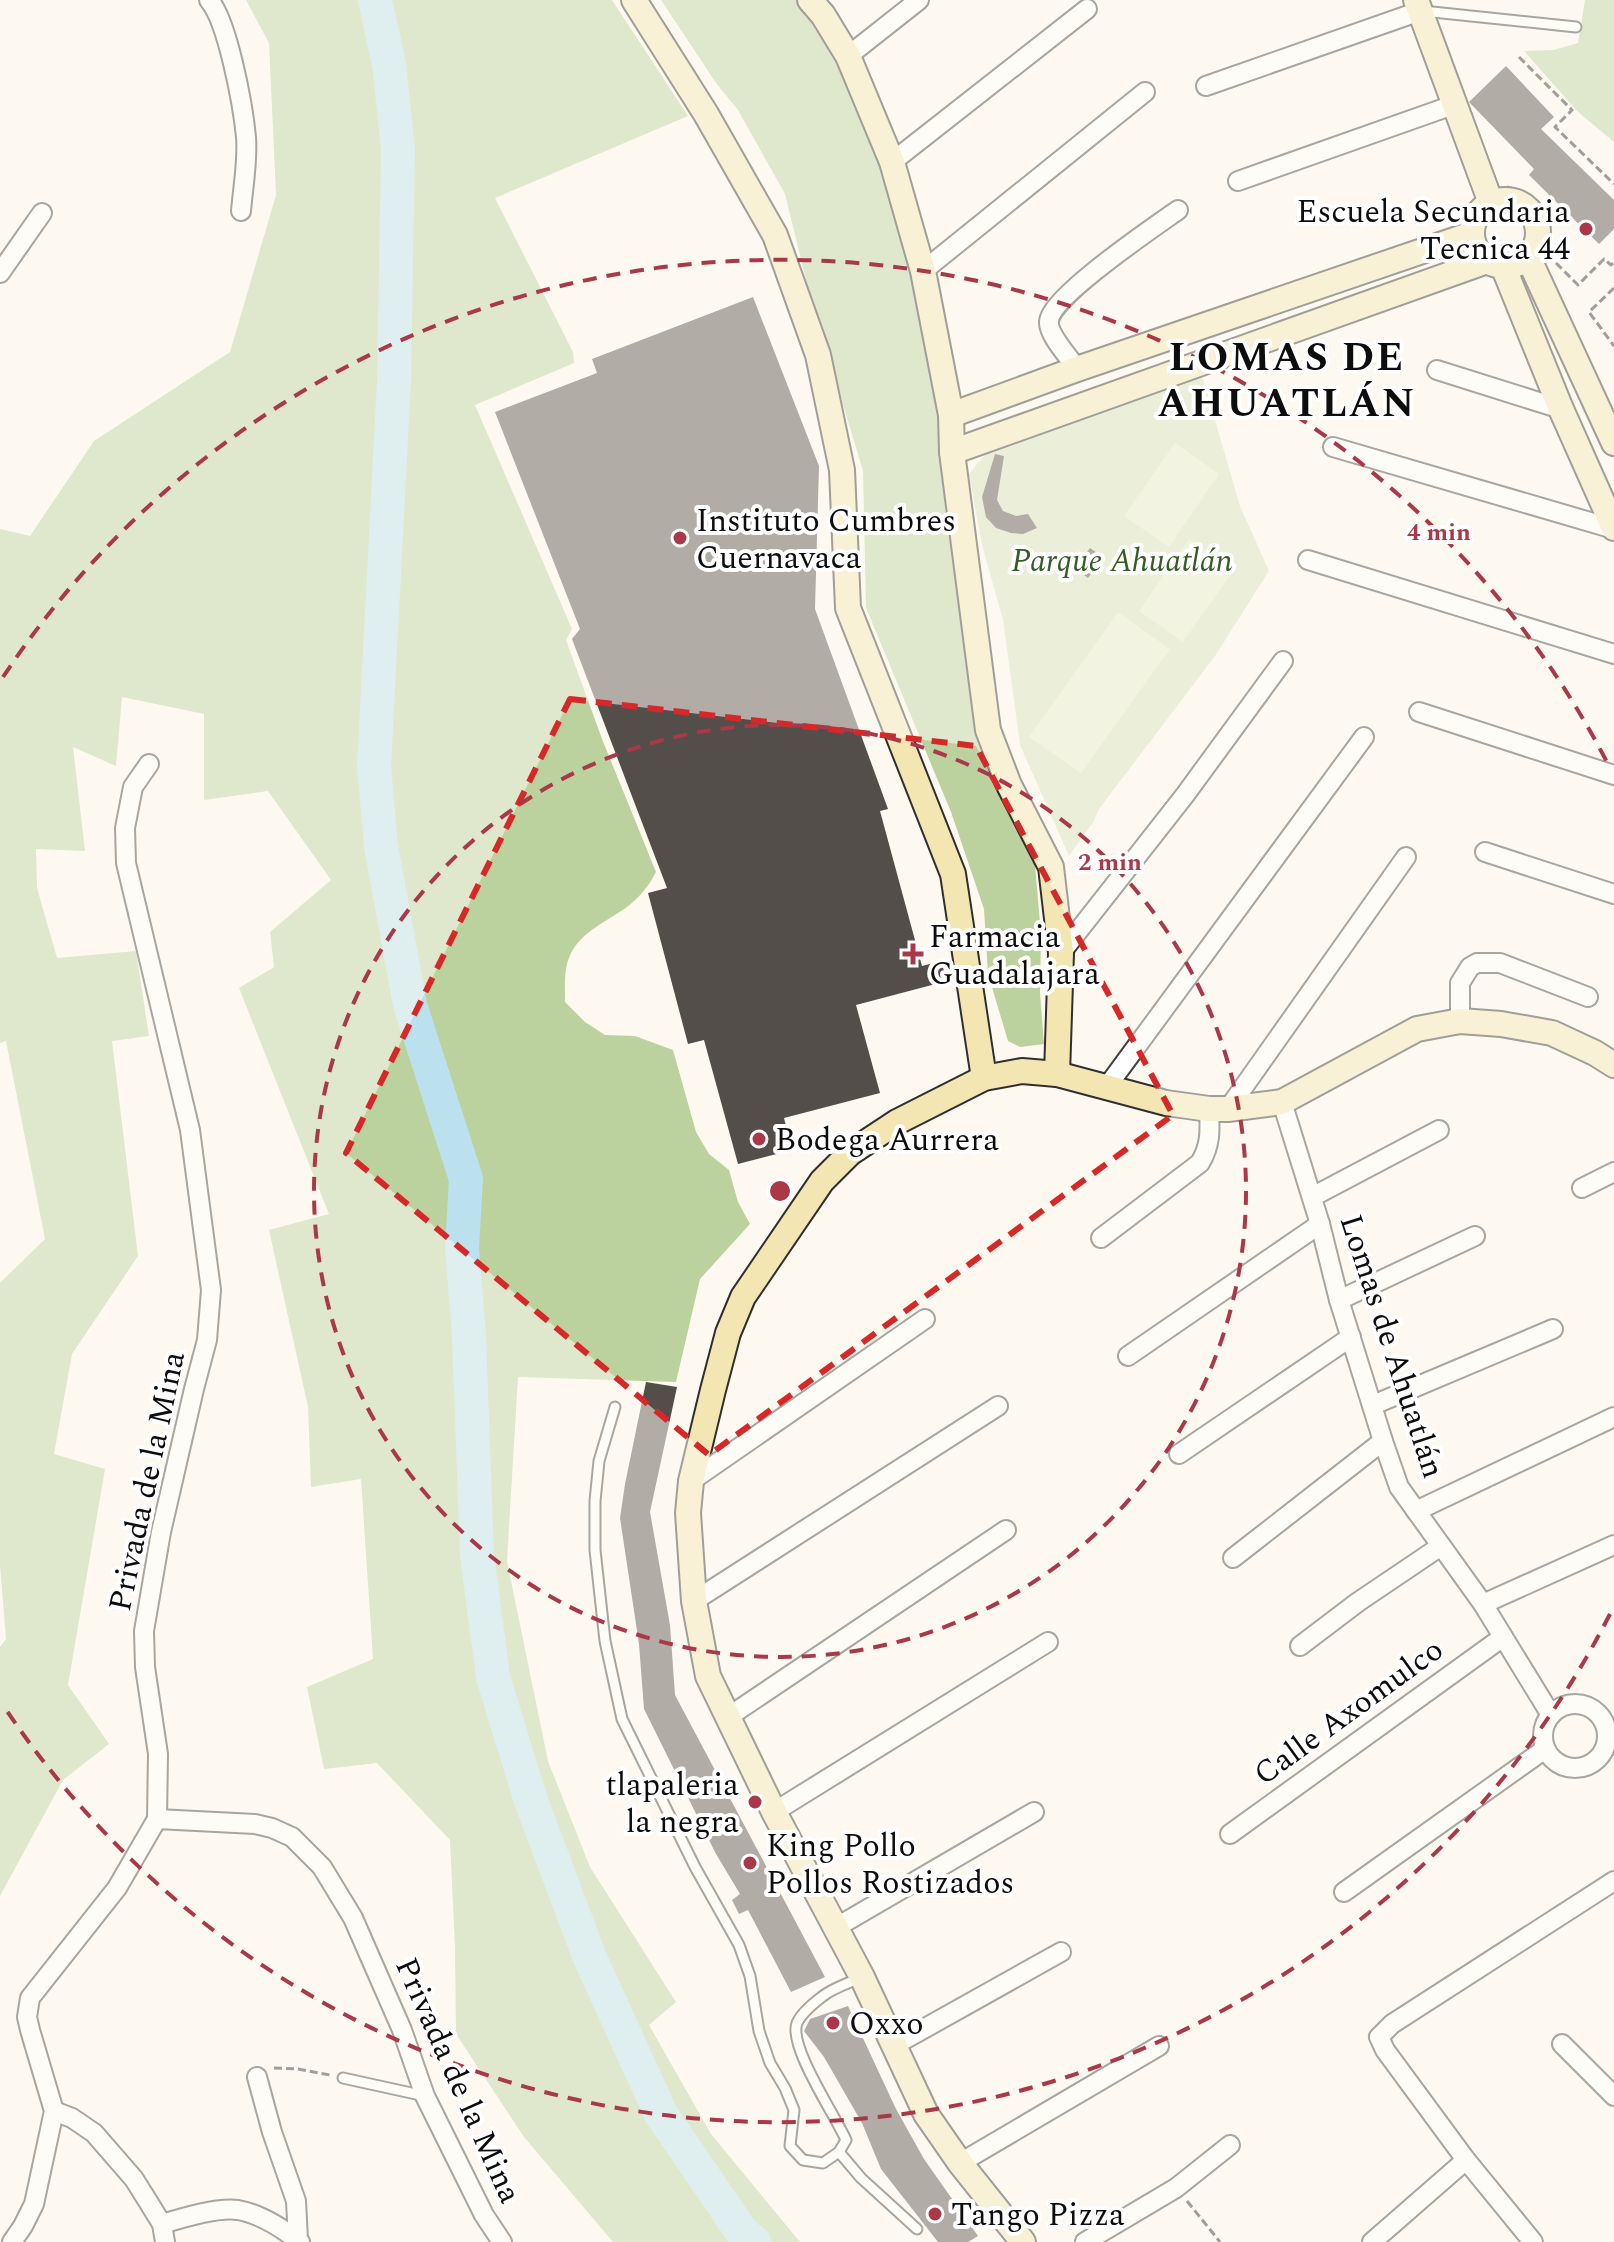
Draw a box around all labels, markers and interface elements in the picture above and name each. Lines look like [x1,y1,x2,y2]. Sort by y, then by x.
place label: Escuela Secundaria Tecnica 44 [1297,188,1570,274]
marker: Escuela Secundaria Tecnica 44 [1577,220,1595,238]
district label: LOMAS DE AHUATLÁN [1158,328,1416,435]
place label: Instituto Cumbres Cuernavaca [696,497,956,583]
text: 4 min [1407,515,1471,551]
marker: Instituto Cumbres Cuernavaca [671,529,689,547]
park label: Parque Ahuatlán [1011,537,1233,586]
text: 2 min [1078,845,1142,881]
place label: Farmacia Guadalajara [929,913,1100,999]
marker: Farmacia Guadalajara [904,945,922,963]
place label: Bodega Aurrera [775,1116,999,1165]
marker: Bodega Aurrera [750,1130,768,1148]
centre of rings [766,1177,794,1205]
street label: Lomas de Ahuatlán [1326,1208,1457,1485]
street label: Privada de la Mina [96,1346,199,1616]
street label: Calle Axomulco [1244,1626,1454,1798]
place label: tlapaleria la negra [606,1761,739,1847]
marker: tlapaleria la negra [746,1793,764,1811]
place label: King Pollo Pollos Rostizados [766,1822,1014,1908]
marker: King Pollo Pollos Rostizados [741,1854,759,1872]
street label: Privada de la Mina [381,1950,534,2212]
place label: Oxxo [849,2000,924,2049]
marker: Oxxo [824,2014,842,2032]
place label: Tango Pizza [951,2191,1125,2240]
marker: Tango Pizza [926,2205,944,2223]

